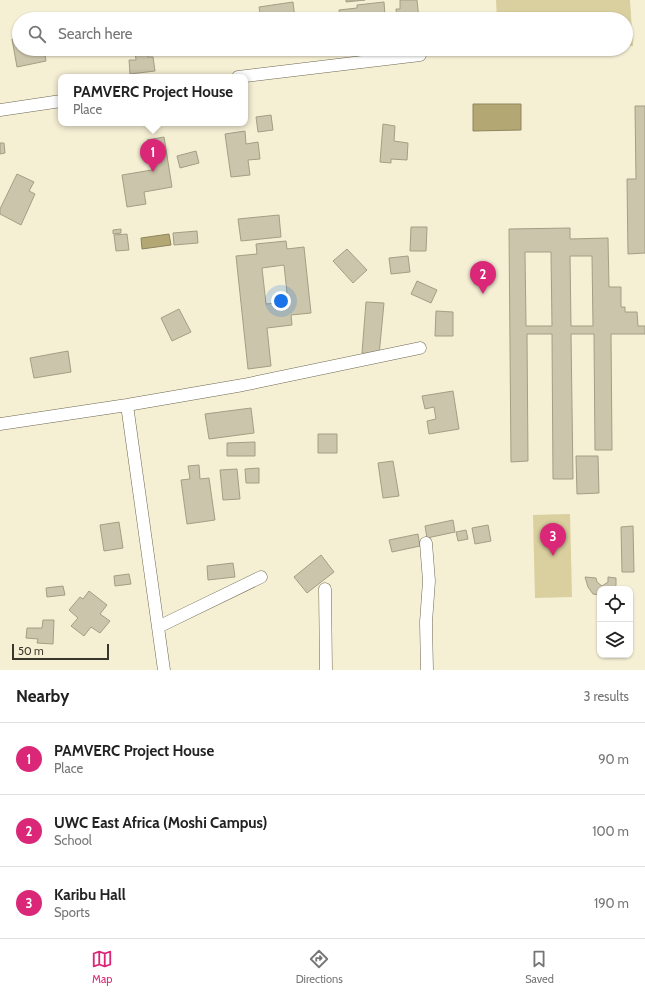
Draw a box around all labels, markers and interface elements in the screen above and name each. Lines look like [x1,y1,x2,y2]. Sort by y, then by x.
search box [12,12,633,56]
icon: search [26,23,48,45]
text: Search here [58,25,133,43]
popup [58,74,248,126]
text: PAMVERC Project House [73,83,233,101]
text: Place [73,101,102,117]
pin: 1 [140,139,166,172]
pin: 2 [470,261,496,294]
your location [271,291,291,311]
pin: 3 [540,523,566,556]
map controls [597,586,633,658]
button: locate [597,586,633,622]
button: layers [597,622,633,658]
scale bar [12,642,109,661]
text: 50 m [18,644,44,658]
text: Nearby [16,686,69,706]
text: 3 results [583,688,629,704]
text: PAMVERC Project House [54,742,214,760]
text: 1 [27,751,31,767]
text: 90 m [598,751,629,767]
text: Place [54,760,83,776]
text: UWC East Africa (Moshi Campus) [54,814,268,832]
text: 2 [26,823,32,839]
text: 100 m [592,823,629,839]
text: School [54,832,92,848]
text: Karibu Hall [54,886,126,904]
text: 3 [25,895,33,911]
text: 190 m [594,895,629,911]
text: Sports [54,904,90,920]
tab: Map [91,948,113,986]
tab: Directions [296,948,343,986]
tab: Saved [525,948,554,986]

